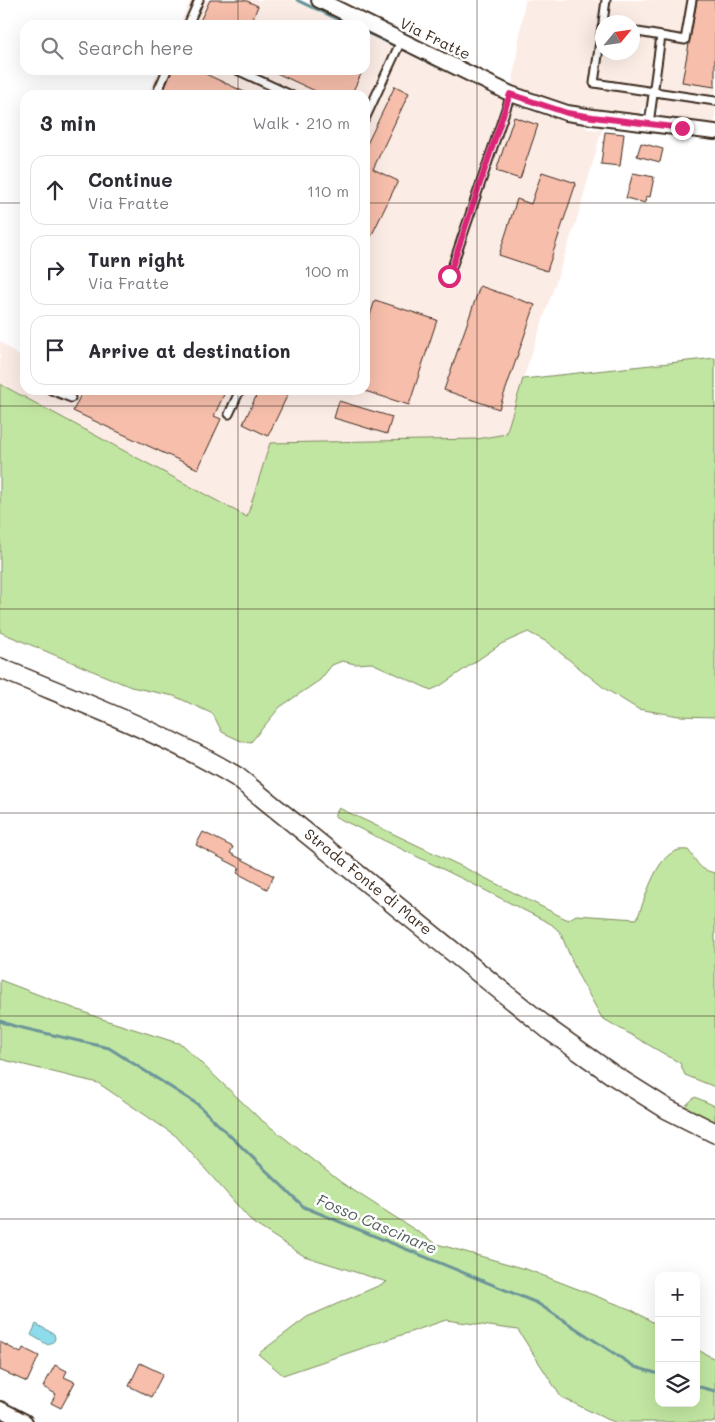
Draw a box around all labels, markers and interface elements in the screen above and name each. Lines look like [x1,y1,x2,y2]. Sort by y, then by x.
street label: Via Fratte [397,12,474,64]
north arrow [595,15,640,60]
search box [20,20,370,75]
icon: search [38,34,66,62]
text: Search here [78,35,194,60]
text: 3 min [40,109,96,136]
text: Walk · 210 m [252,112,350,133]
route end [671,117,694,140]
text: Continue [88,167,173,192]
icon: ahead [41,176,69,204]
text: 110 m [307,180,349,201]
text: Via Fratte [88,192,169,213]
text: Turn right [88,247,185,272]
icon: right [41,256,69,284]
text: 100 m [304,260,349,281]
route start [438,265,461,288]
text: Via Fratte [88,272,169,293]
icon: arrive [41,336,69,364]
text: Arrive at destination [88,338,291,363]
street label: Strada Fonte di Mare [301,823,437,939]
water label: Fosso Cascinare [314,1189,441,1258]
map controls [655,1272,700,1407]
button: + [655,1272,700,1317]
button: − [655,1317,700,1362]
button: layers [655,1362,700,1407]

